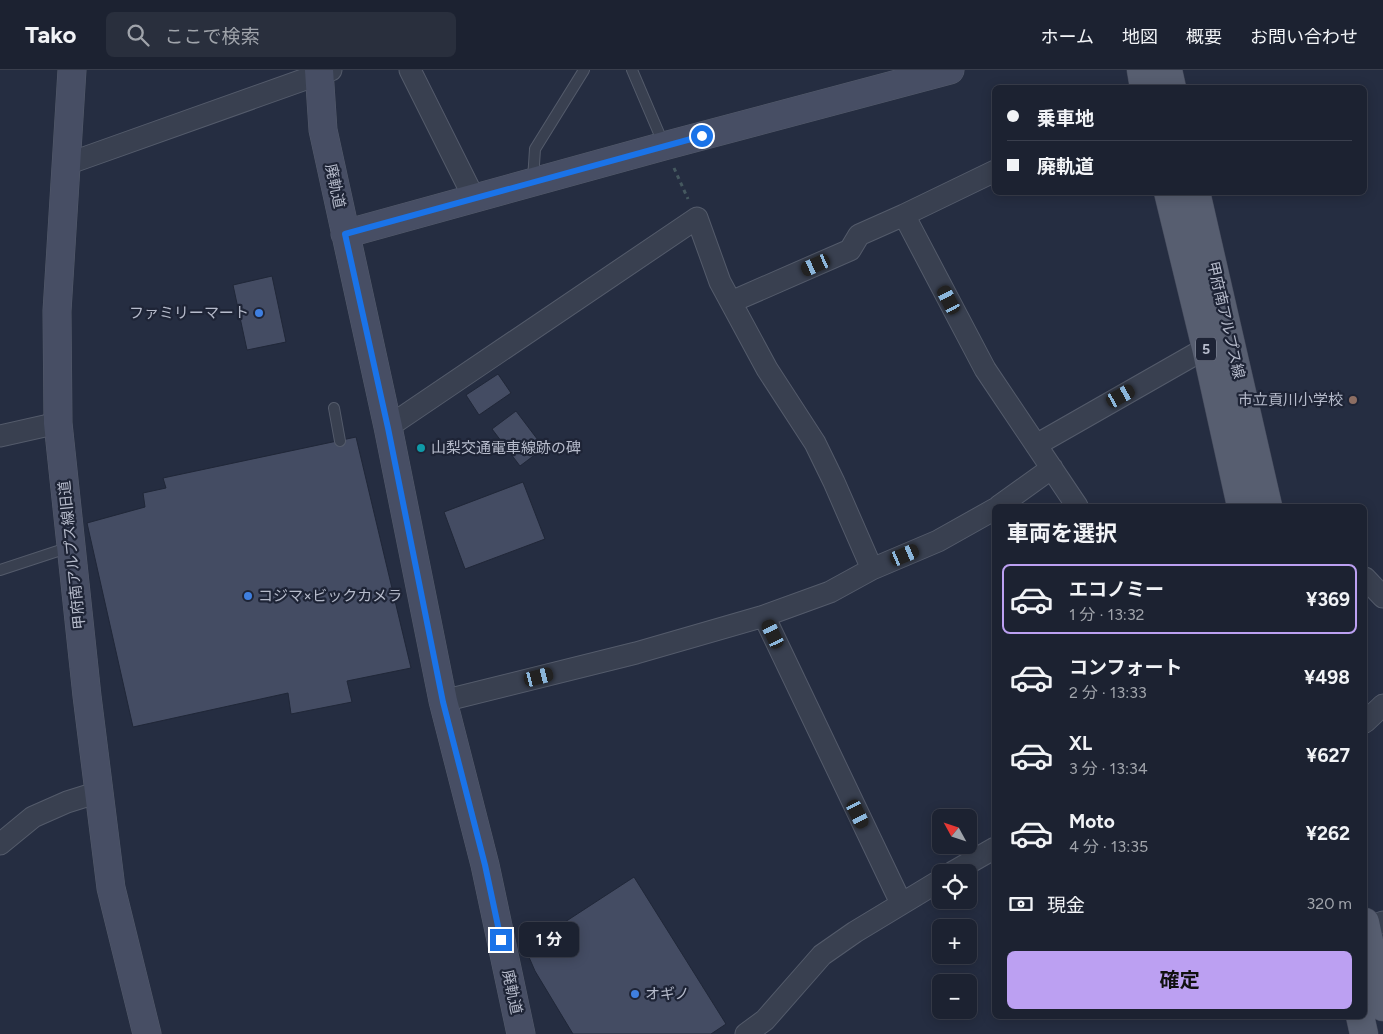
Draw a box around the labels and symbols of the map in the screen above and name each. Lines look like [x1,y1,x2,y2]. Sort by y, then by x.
route start [691,125,713,147]
street label: 廃軌道 [322,162,348,210]
car [799,252,832,278]
street label: 甲府南アルプス線 [1204,260,1248,380]
car [935,283,962,317]
place label: ファミリーマート [129,304,249,322]
marker: ファミリーマート [253,307,265,319]
road number: 5 [1196,338,1216,360]
car [1104,382,1137,410]
place label: 市立貢川小学校 [1238,391,1343,409]
marker: 市立貢川小学校 [1347,394,1359,406]
place label: 山梨交通電車線跡の碑 [431,439,581,457]
marker: 山梨交通電車線跡の碑 [415,442,427,454]
street label: 甲府南アルプス線旧道 [55,480,89,630]
car [888,542,921,568]
place label: コジマ×ビックカメラ [258,587,402,605]
marker: コジマ×ビックカメラ [242,590,254,602]
car [759,617,786,651]
car [522,666,555,688]
car [844,797,871,831]
north arrow [932,809,978,854]
callout: 1 分 [518,922,578,958]
route end [490,929,512,951]
street label: 廃軌道 [499,968,525,1016]
place label: オギノ [645,985,689,1003]
marker: オギノ [629,988,641,1000]

